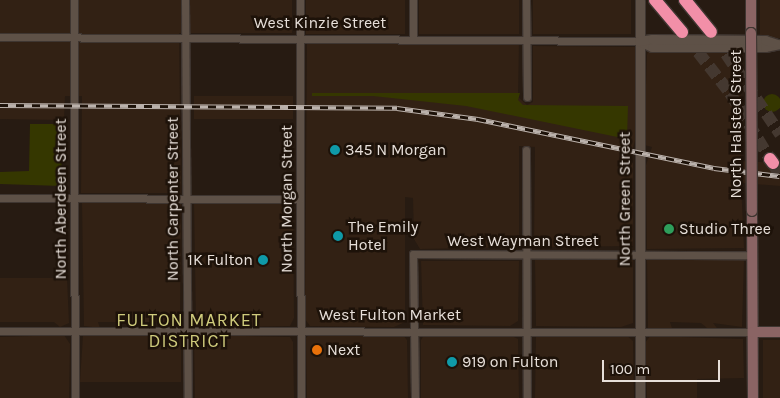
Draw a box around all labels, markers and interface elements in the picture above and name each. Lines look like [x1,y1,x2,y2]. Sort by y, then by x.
street label: West Kinzie Street [254,13,386,33]
street label: North Halsted Street [726,50,746,198]
street label: North Carpenter Street [163,117,183,281]
street label: North Aberdeen Street [51,119,71,279]
street label: North Morgan Street [277,125,297,273]
street label: North Green Street [615,132,635,266]
place label: 345 N Morgan [345,140,446,160]
marker: 345 N Morgan [329,144,341,156]
place label: The Emily Hotel [348,217,418,255]
place label: Studio Three [679,219,771,239]
marker: Studio Three [663,223,675,235]
marker: The Emily Hotel [332,230,344,242]
street label: West Wayman Street [447,231,599,251]
place label: 1K Fulton [188,250,253,270]
marker: 1K Fulton [257,254,269,266]
street label: West Fulton Market [319,305,461,325]
district label: FULTON MARKET DISTRICT [115,310,263,352]
place label: Next [327,340,360,360]
marker: Next [311,344,323,356]
scale bar [605,350,722,382]
place label: 919 on Fulton [462,352,558,372]
marker: 919 on Fulton [446,356,458,368]
text: 100 m [610,360,650,378]

